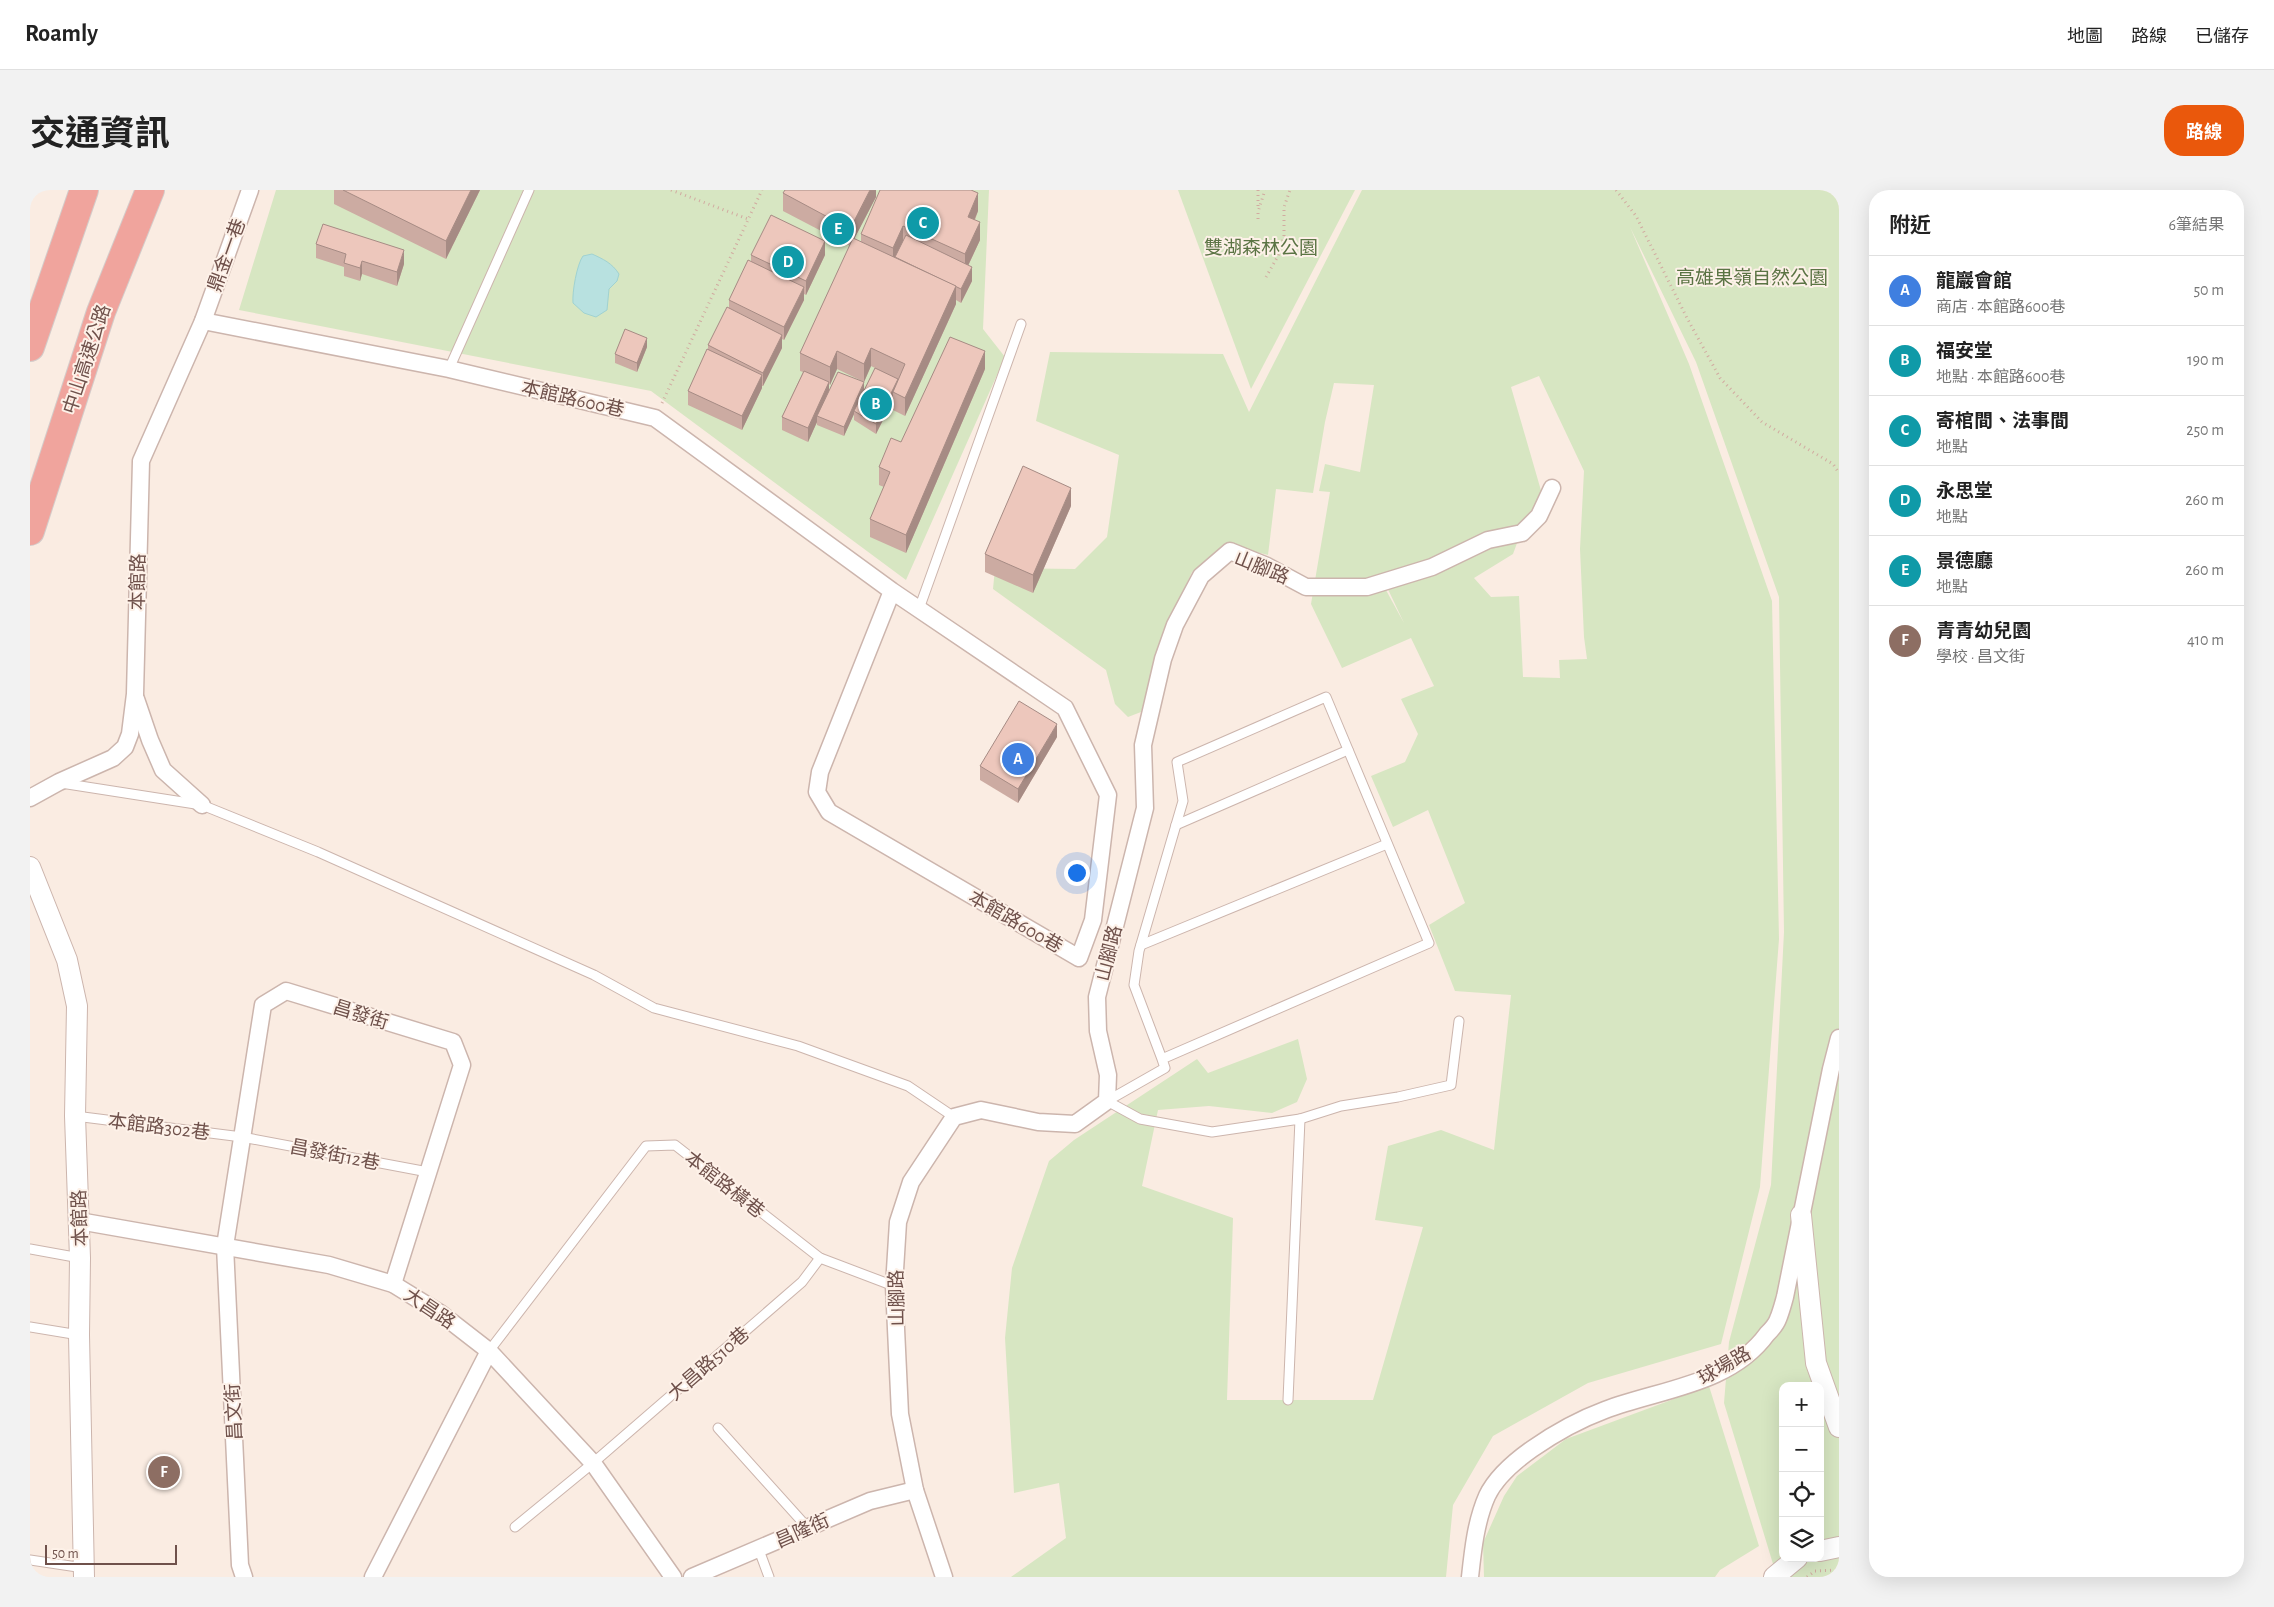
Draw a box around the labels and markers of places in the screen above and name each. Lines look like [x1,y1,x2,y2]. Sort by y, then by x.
pin: C [907,204,939,242]
pin: E [822,210,854,248]
pin: D [772,243,804,281]
pin: B [860,385,892,423]
pin: A [1002,740,1034,778]
pin: F [148,1453,180,1491]

